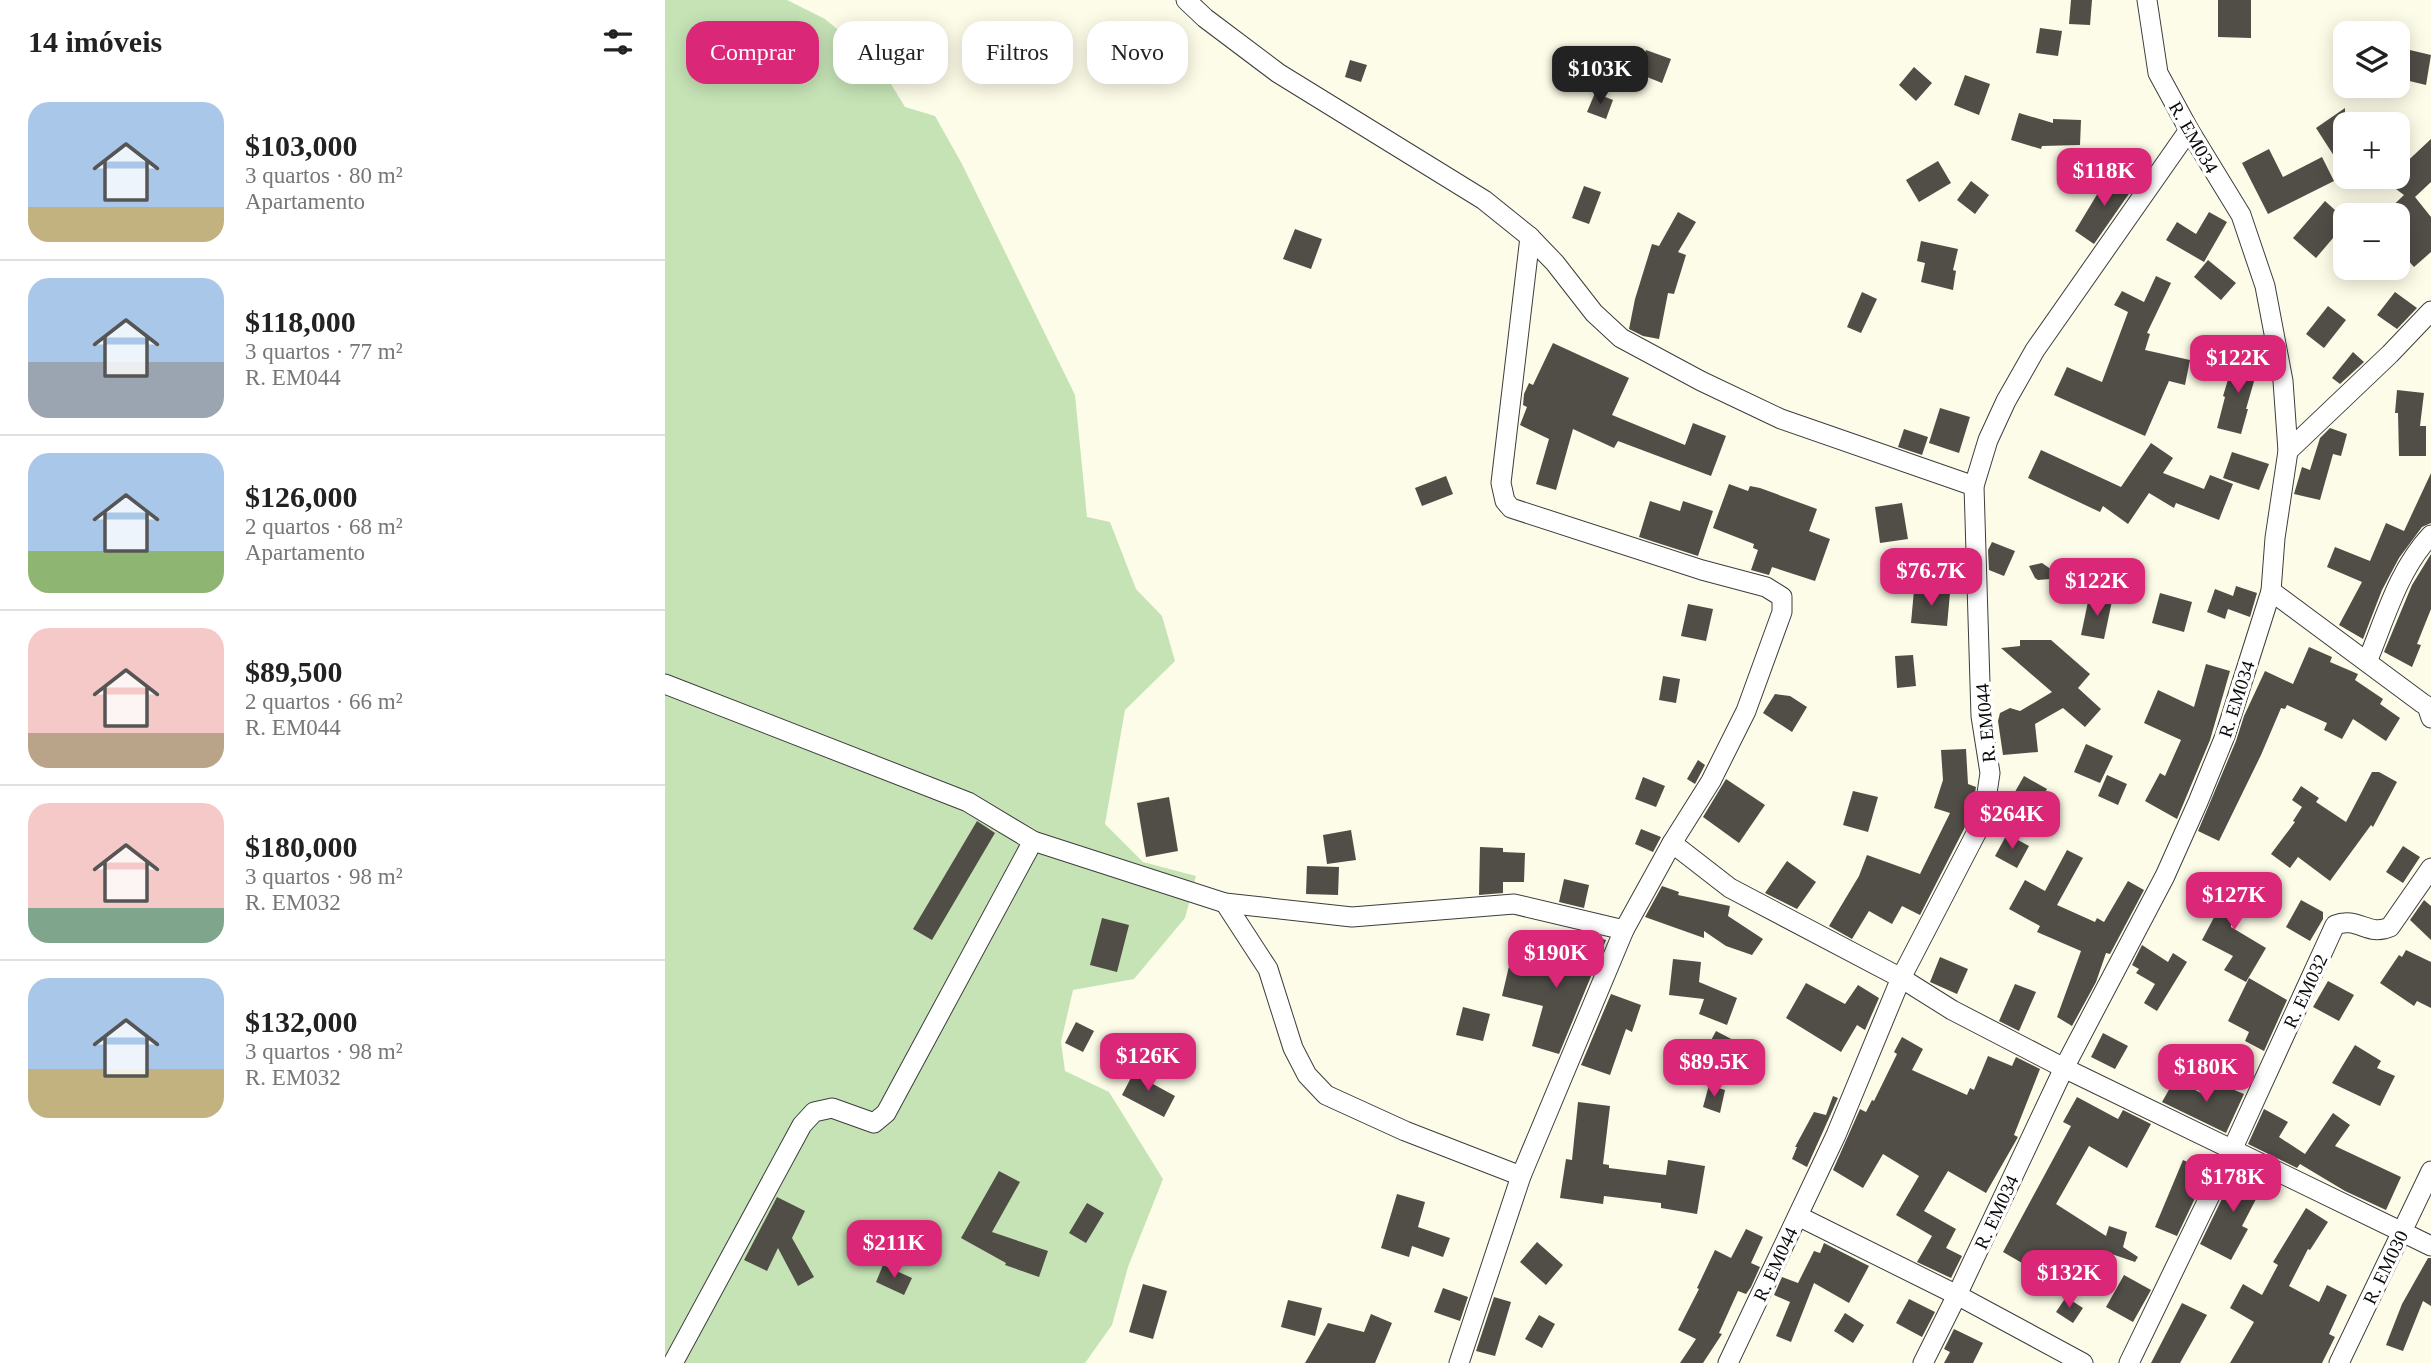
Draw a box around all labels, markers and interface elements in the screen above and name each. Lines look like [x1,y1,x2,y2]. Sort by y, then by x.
chip: Comprar [686,21,819,84]
chip: Alugar [833,21,948,84]
chip: Filtros [962,21,1073,84]
chip: Novo [1087,21,1188,84]
map controls [2333,21,2410,280]
button: layers [2333,21,2410,98]
icon: filters [599,23,637,61]
text: 14 imóveis [28,25,162,58]
pin: $103K [1551,46,1649,106]
text: $103K [1568,56,1632,81]
street label: R. EM034 [2165,98,2223,177]
button: + [2333,112,2410,189]
text: $103,000 [245,129,358,162]
icon: home [84,130,168,214]
pin: $118K [2055,148,2153,208]
text: $118K [2073,158,2135,183]
text: 3 quartos · 80 m² [245,163,403,188]
text: Apartamento [245,189,365,214]
button: − [2333,203,2410,280]
text: $118,000 [245,305,356,338]
icon: home [84,306,168,390]
pin: $122K [2189,336,2287,395]
text: 3 quartos · 77 m² [245,339,403,364]
text: $122K [2206,345,2270,370]
text: R. EM044 [245,365,341,390]
text: $126,000 [245,480,358,513]
icon: home [84,481,168,565]
text: 2 quartos · 68 m² [245,514,403,539]
text: Apartamento [245,540,365,565]
pin: $76.7K [1874,548,1988,608]
text: $76.7K [1896,558,1966,583]
pin: $122K [2048,558,2146,618]
text: $122K [2065,568,2129,593]
text: $89,500 [245,655,343,688]
icon: home [84,656,168,740]
street label: R. EM034 [2214,658,2259,740]
street label: R. EM044 [1972,682,1999,763]
text: 2 quartos · 66 m² [245,689,403,714]
text: R. EM044 [245,715,341,740]
pin: $264K [1963,792,2061,851]
text: $264K [1980,801,2044,826]
text: $180,000 [245,830,358,863]
icon: home [84,831,168,915]
text: 3 quartos · 98 m² [245,864,403,889]
pin: $127K [2185,872,2283,932]
text: $127K [2202,882,2266,907]
text: R. EM032 [245,890,341,915]
pin: $190K [1507,930,1605,990]
text: $190K [1524,940,1588,965]
street label: R. EM032 [2279,951,2332,1032]
text: $132,000 [245,1005,358,1038]
icon: home [84,1006,168,1090]
pin: $126K [1099,1034,1197,1093]
text: 3 quartos · 98 m² [245,1039,403,1064]
pin: $89.5K [1657,1040,1771,1099]
text: $126K [1116,1043,1180,1068]
pin: $180K [2157,1044,2255,1104]
text: $89.5K [1679,1049,1749,1074]
text: $180K [2174,1054,2238,1079]
text: R. EM032 [245,1065,341,1090]
pin: $178K [2184,1154,2282,1214]
text: $178K [2201,1164,2265,1189]
street label: R. EM034 [1970,1171,2023,1253]
pin: $211K [845,1220,943,1280]
street label: R. EM044 [1749,1223,1802,1305]
street label: R. EM030 [2359,1227,2412,1307]
text: $211K [863,1230,925,1255]
pin: $132K [2020,1250,2118,1310]
text: $132K [2037,1260,2101,1285]

